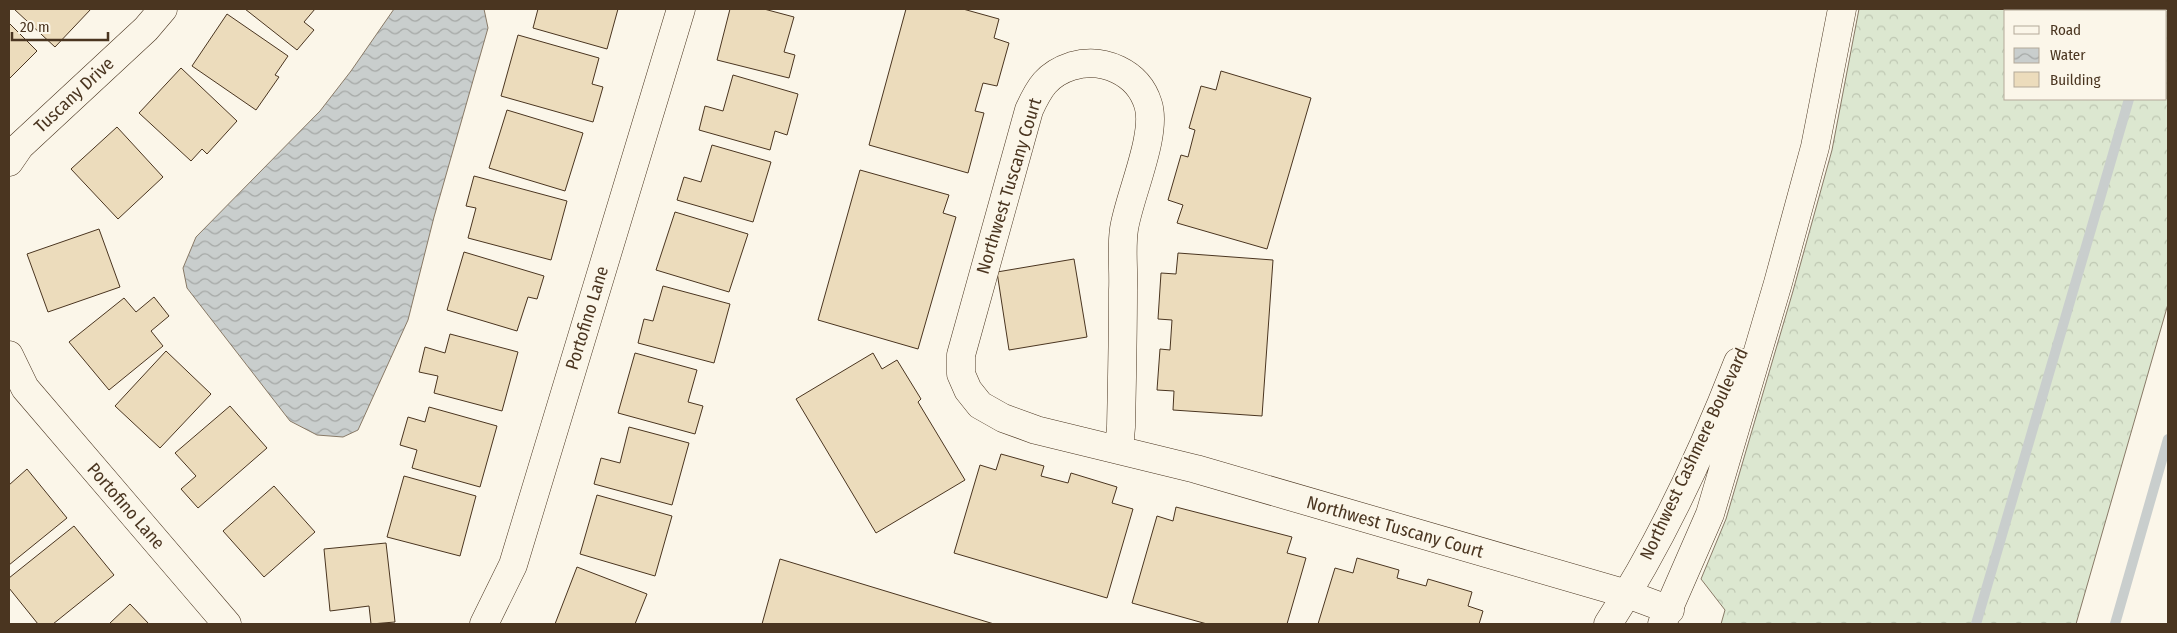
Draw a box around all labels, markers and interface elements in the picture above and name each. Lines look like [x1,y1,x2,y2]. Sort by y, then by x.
scale bar [12,10,109,42]
legend [2004,10,2167,100]
text: 20 m [20,18,50,36]
text: Road [2050,21,2081,39]
text: Water [2050,46,2086,64]
street label: Tuscany Drive [30,53,118,137]
text: Building [2050,71,2101,89]
street label: Northwest Tuscany Court [972,95,1046,277]
street label: Portofino Lane [561,263,613,373]
street label: Northwest Cashmere Boulevard [1635,345,1753,563]
street label: Portofino Lane [82,458,170,554]
street label: Northwest Tuscany Court [1304,491,1486,563]

